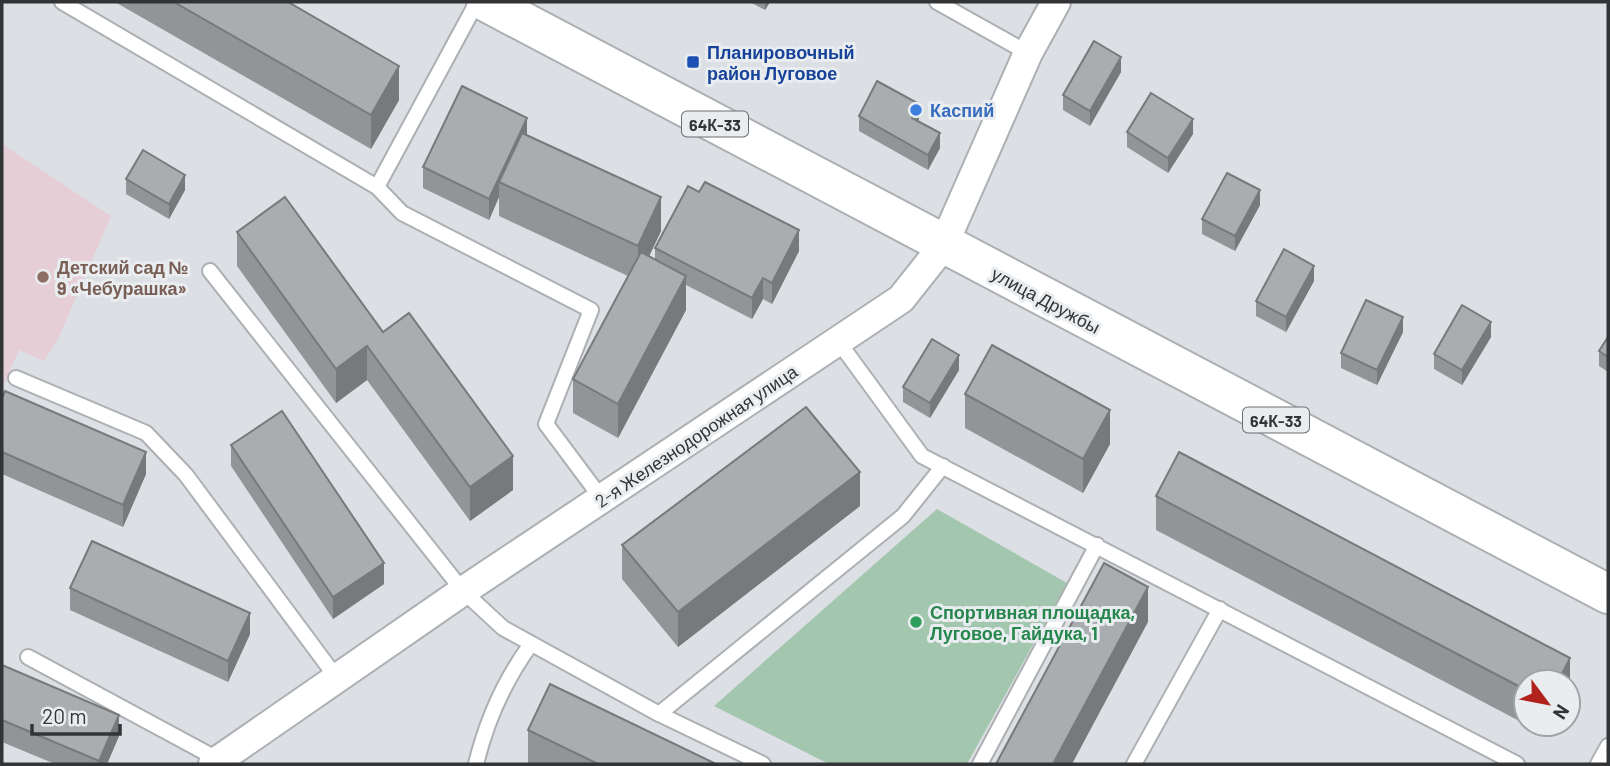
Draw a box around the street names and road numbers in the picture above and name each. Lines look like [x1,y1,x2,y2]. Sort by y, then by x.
road number: 64К-33 [682,112,748,136]
street label: улица Дружбы [988,262,1104,338]
street label: 2-я Железнодорожная улица [591,360,802,512]
road number: 64К-33 [1243,408,1309,432]

